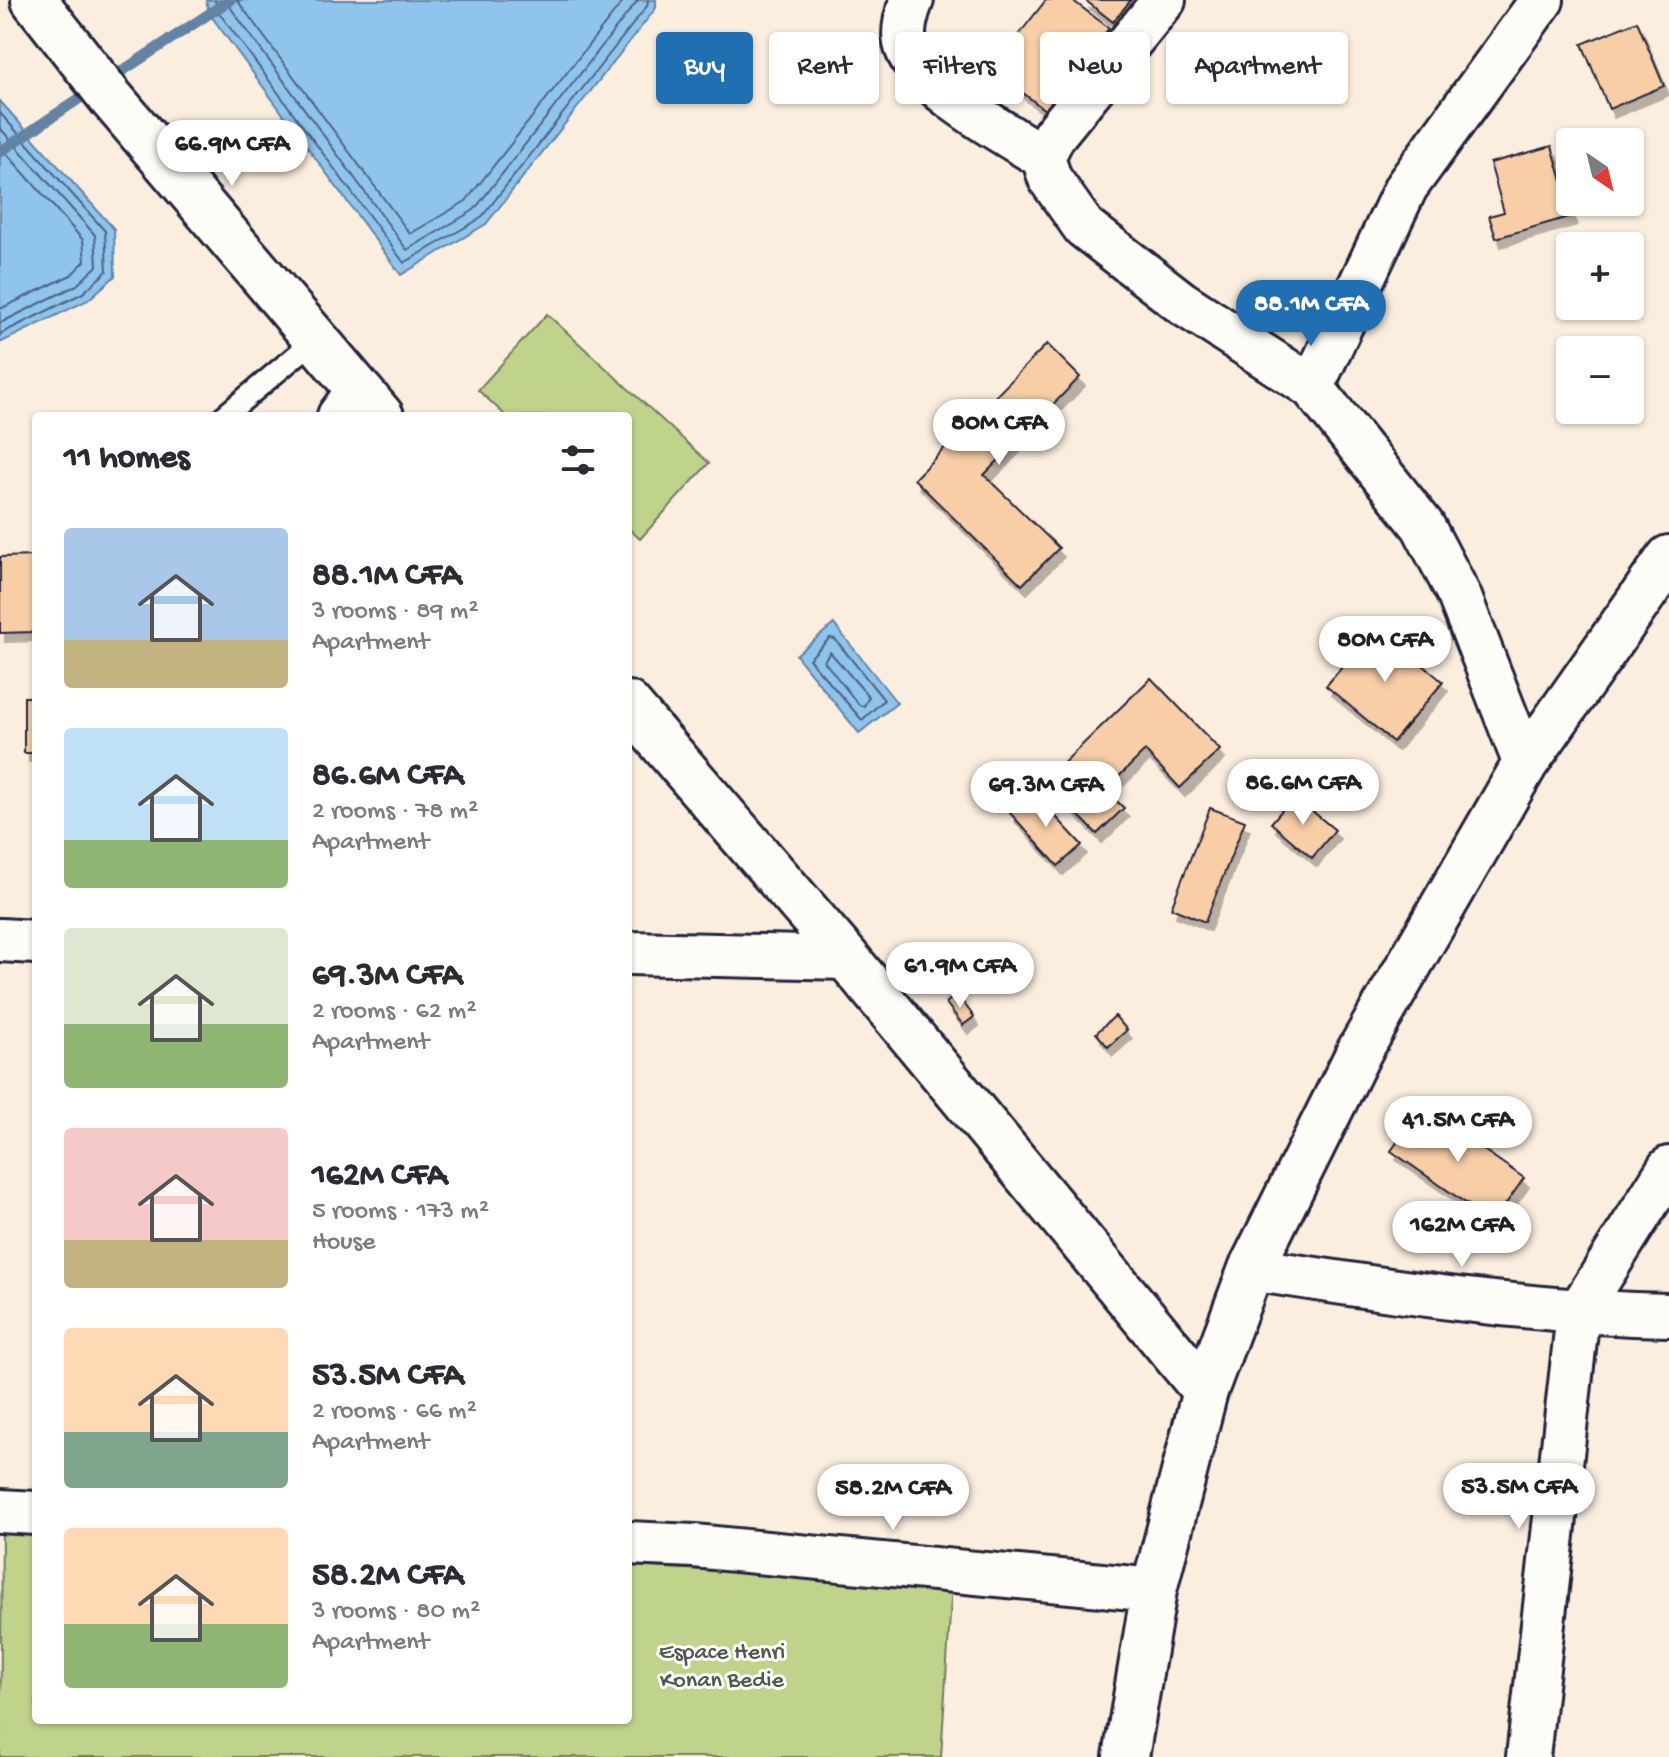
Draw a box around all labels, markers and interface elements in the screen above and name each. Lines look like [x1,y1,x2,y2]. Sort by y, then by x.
chip: Buy [656,32,753,104]
chip: Rent [769,32,879,104]
chip: Filters [895,32,1024,104]
chip: New [1040,32,1150,104]
chip: Apartment [1166,32,1348,104]
pin: 66.9M CFA [140,120,324,188]
north arrow [1556,128,1644,216]
map controls [1556,128,1644,424]
text: 66.9M CFA [175,130,289,161]
button: + [1556,232,1644,320]
pin: 88.1M CFA [1219,280,1403,348]
text: 88.1M CFA [1254,290,1368,321]
button: − [1556,336,1644,424]
pin: 80M CFA [925,399,1073,467]
text: 80M CFA [951,409,1047,440]
icon: filters [556,438,600,482]
text: 11 homes [64,440,190,480]
text: 88.1M CFA [312,557,461,597]
icon: home [128,560,224,656]
text: 3 rooms · 89 m² [312,597,479,628]
pin: 80M CFA [1311,616,1459,684]
text: 80M CFA [1337,626,1433,657]
text: Apartment [312,628,429,659]
text: 86.6M CFA [312,757,463,797]
pin: 86.6M CFA [1211,759,1395,827]
icon: home [128,760,224,856]
pin: 69.3M CFA [954,761,1138,829]
text: 86.6M CFA [1245,769,1361,800]
text: 69.3M CFA [989,771,1103,802]
text: 2 rooms · 78 m² [312,797,478,828]
text: Apartment [312,828,429,859]
pin: 61.9M CFA [868,942,1052,1010]
text: 61.9M CFA [904,952,1016,983]
text: 69.3M CFA [312,957,462,997]
icon: home [128,960,224,1056]
text: 2 rooms · 62 m² [312,997,476,1028]
text: Apartment [312,1028,429,1059]
pin: 41.5M CFA [1366,1096,1550,1164]
text: 41.5M CFA [1402,1106,1514,1137]
text: 162M CFA [312,1157,447,1197]
icon: home [128,1160,224,1256]
text: 5 rooms · 173 m² [312,1197,489,1228]
pin: 162M CFA [1379,1201,1545,1269]
text: 162M CFA [1410,1211,1514,1242]
text: House [312,1228,376,1259]
text: 53.5M CFA [312,1357,464,1397]
icon: home [128,1360,224,1456]
text: 2 rooms · 66 m² [312,1397,477,1428]
text: Apartment [312,1428,429,1459]
pin: 53.5M CFA [1427,1463,1611,1531]
pin: 58.2M CFA [801,1464,985,1532]
text: 53.5M CFA [1461,1473,1577,1504]
text: 58.2M CFA [835,1474,951,1505]
text: 58.2M CFA [312,1557,463,1597]
icon: home [128,1560,224,1656]
text: 3 rooms · 80 m² [312,1597,480,1628]
text: Apartment [312,1628,429,1659]
park label: Espace Henri Konan Bedie [659,1639,785,1696]

